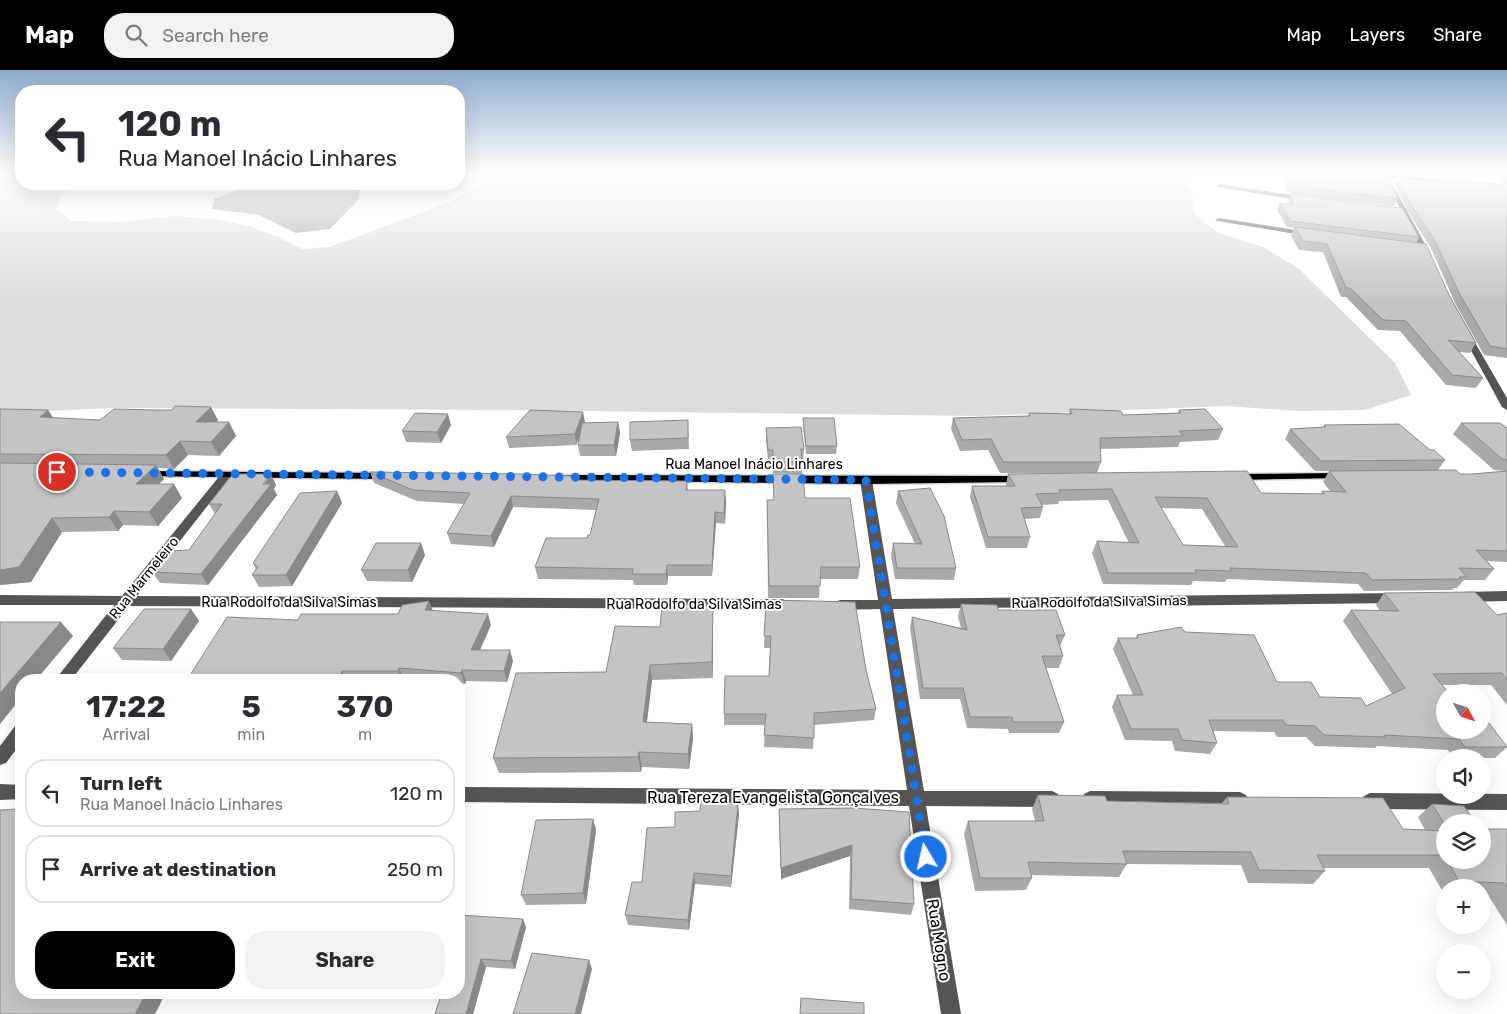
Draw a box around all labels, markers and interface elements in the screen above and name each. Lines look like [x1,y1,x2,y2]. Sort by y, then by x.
search box [104,13,454,58]
text: Map [25,21,74,49]
icon: search [122,21,150,49]
text: Search here [162,24,269,47]
text: Map [1287,24,1322,46]
text: Layers [1350,24,1405,46]
text: Share [1433,24,1482,46]
text: 120 m [118,103,221,145]
icon: left [35,105,100,170]
text: Rua Manoel Inácio Linhares [118,145,397,172]
pin [36,451,78,493]
street label: Rua Manoel Inácio Linhares [665,456,843,473]
icon: arrive [43,458,71,486]
street label: Rua Marmeleiro [106,533,182,623]
street label: Rua Rodolfo da Silva Simas [1011,592,1187,612]
street label: Rua Rodolfo da Silva Simas [201,594,377,611]
street label: Rua Rodolfo da Silva Simas [606,596,782,613]
north arrow [1436,684,1491,739]
map controls [1436,684,1491,999]
text: 17:22 [86,689,166,725]
text: 5 [242,689,261,725]
text: 370 [336,689,394,725]
text: Arrival [102,725,150,744]
text: min [237,725,265,744]
text: m [358,725,372,744]
button: sound [1436,749,1491,804]
text: Turn left [80,772,162,795]
icon: left [37,779,65,807]
text: 120 m [390,782,443,805]
street label: Rua Tereza Evangelista Gonçalves [647,788,899,807]
text: Rua Manoel Inácio Linhares [80,795,283,814]
button: layers [1436,814,1491,869]
position arrow [899,830,951,882]
icon: arrive [37,855,65,883]
text: Arrive at destination [80,858,276,881]
text: 250 m [387,858,443,881]
button: + [1436,879,1491,934]
street label: Rua Mogno [923,897,955,983]
button: Exit [35,931,235,989]
button: Share [245,931,445,989]
button: − [1436,944,1491,999]

